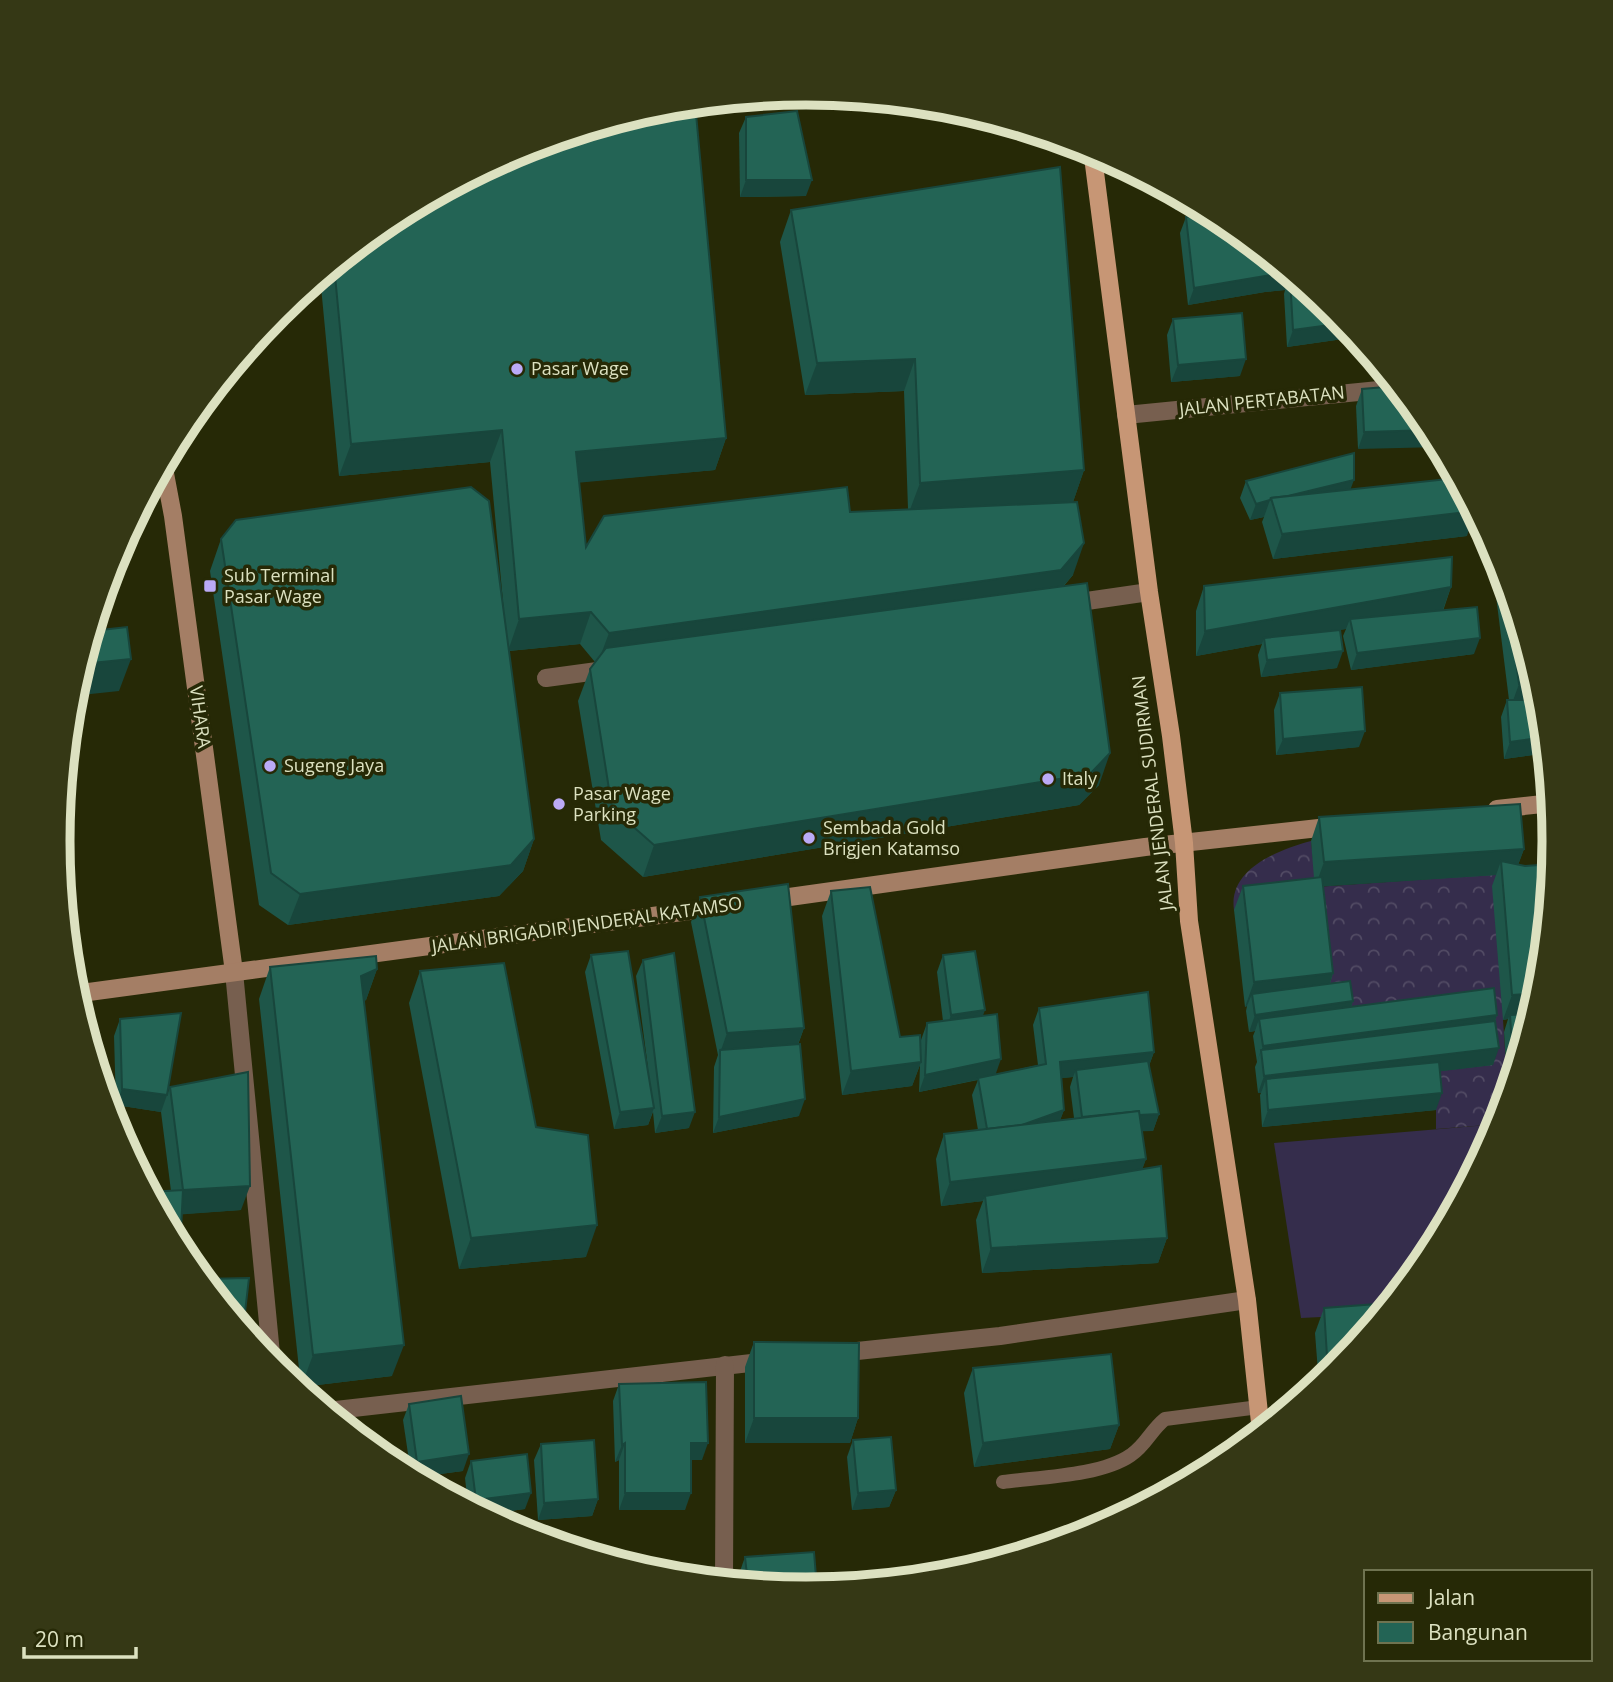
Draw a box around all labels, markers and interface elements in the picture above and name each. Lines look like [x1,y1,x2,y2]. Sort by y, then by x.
place label: Pasar Wage [531,356,629,380]
marker: Pasar Wage [509,361,525,377]
street label: JALAN PERTABATAN [1176,379,1346,421]
place label: Sub Terminal Pasar Wage [224,563,335,608]
marker: Sub Terminal Pasar Wage [202,578,218,594]
street label: JALAN JENDERAL SUDIRMAN [1126,674,1179,914]
street label: VIHARA [185,684,217,750]
place label: Sugeng Jaya [284,753,384,777]
marker: Sugeng Jaya [262,758,278,774]
place label: Italy [1062,766,1098,790]
marker: Italy [1040,771,1056,787]
place label: Pasar Wage Parking [573,781,671,826]
marker: Pasar Wage Parking [551,796,567,812]
place label: Sembada Gold Brigjen Katamso [823,815,960,860]
marker: Sembada Gold Brigjen Katamso [801,830,817,846]
street label: JALAN BRIGADIR JENDERAL KATAMSO [428,890,744,958]
legend [1364,1570,1592,1661]
text: Jalan [1426,1583,1475,1611]
scale bar [24,1616,136,1660]
text: Bangunan [1428,1618,1528,1646]
text: 20 m [35,1625,84,1653]

